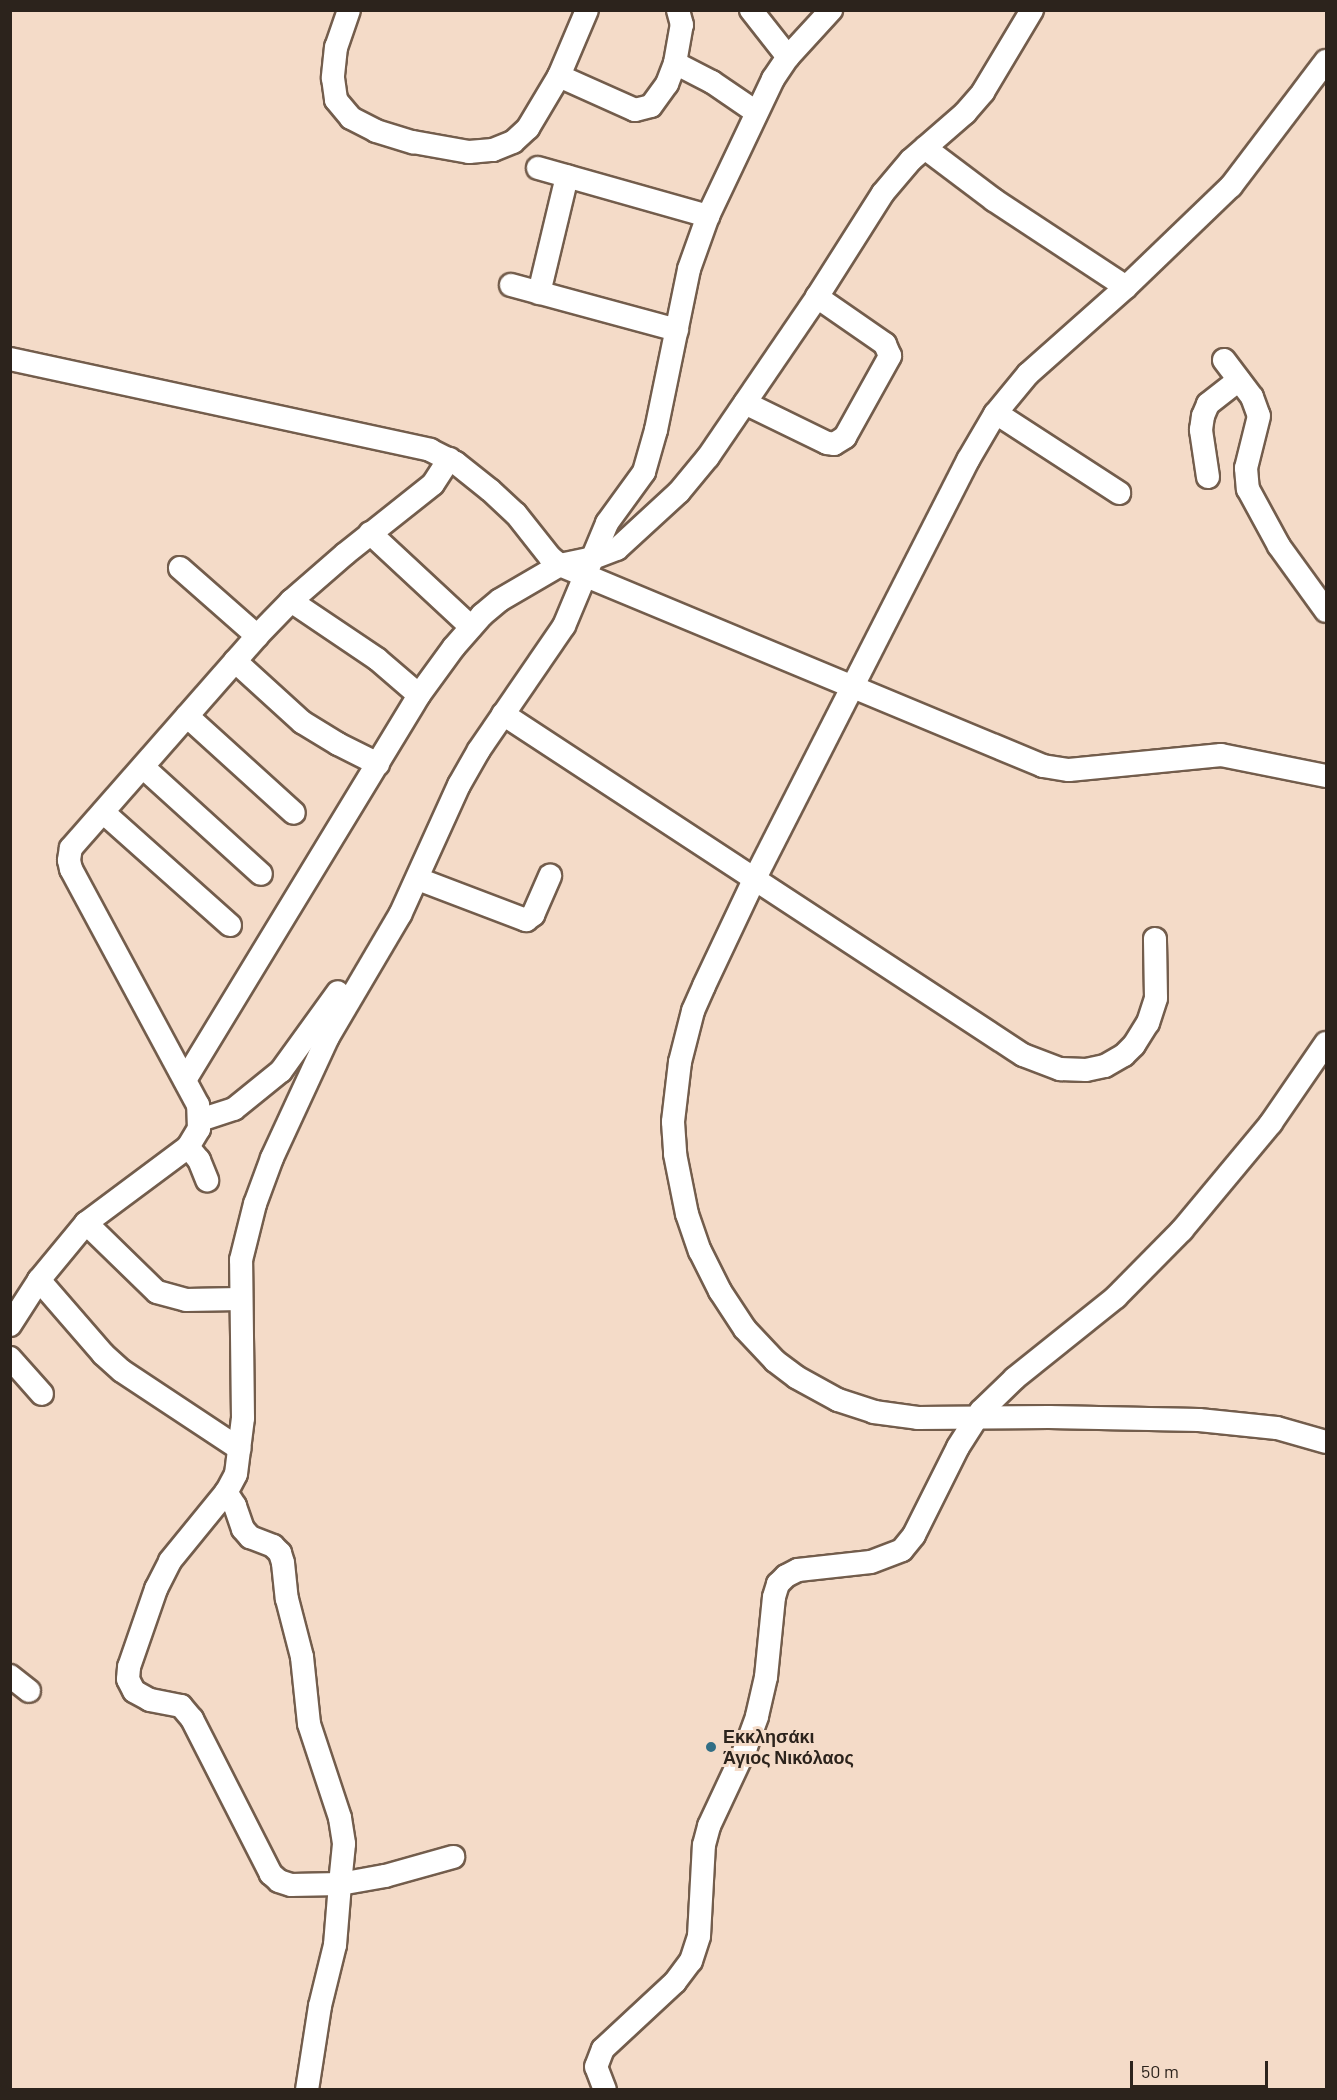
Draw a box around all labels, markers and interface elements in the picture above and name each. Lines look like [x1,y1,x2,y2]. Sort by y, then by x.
place label: Εκκλησάκι Άγιος Νικόλαος [723,1726,854,1768]
marker: Εκκλησάκι Άγιος Νικόλαος [704,1740,718,1754]
scale bar [1133,2049,1271,2087]
text: 50 m [1141,2060,1179,2082]

